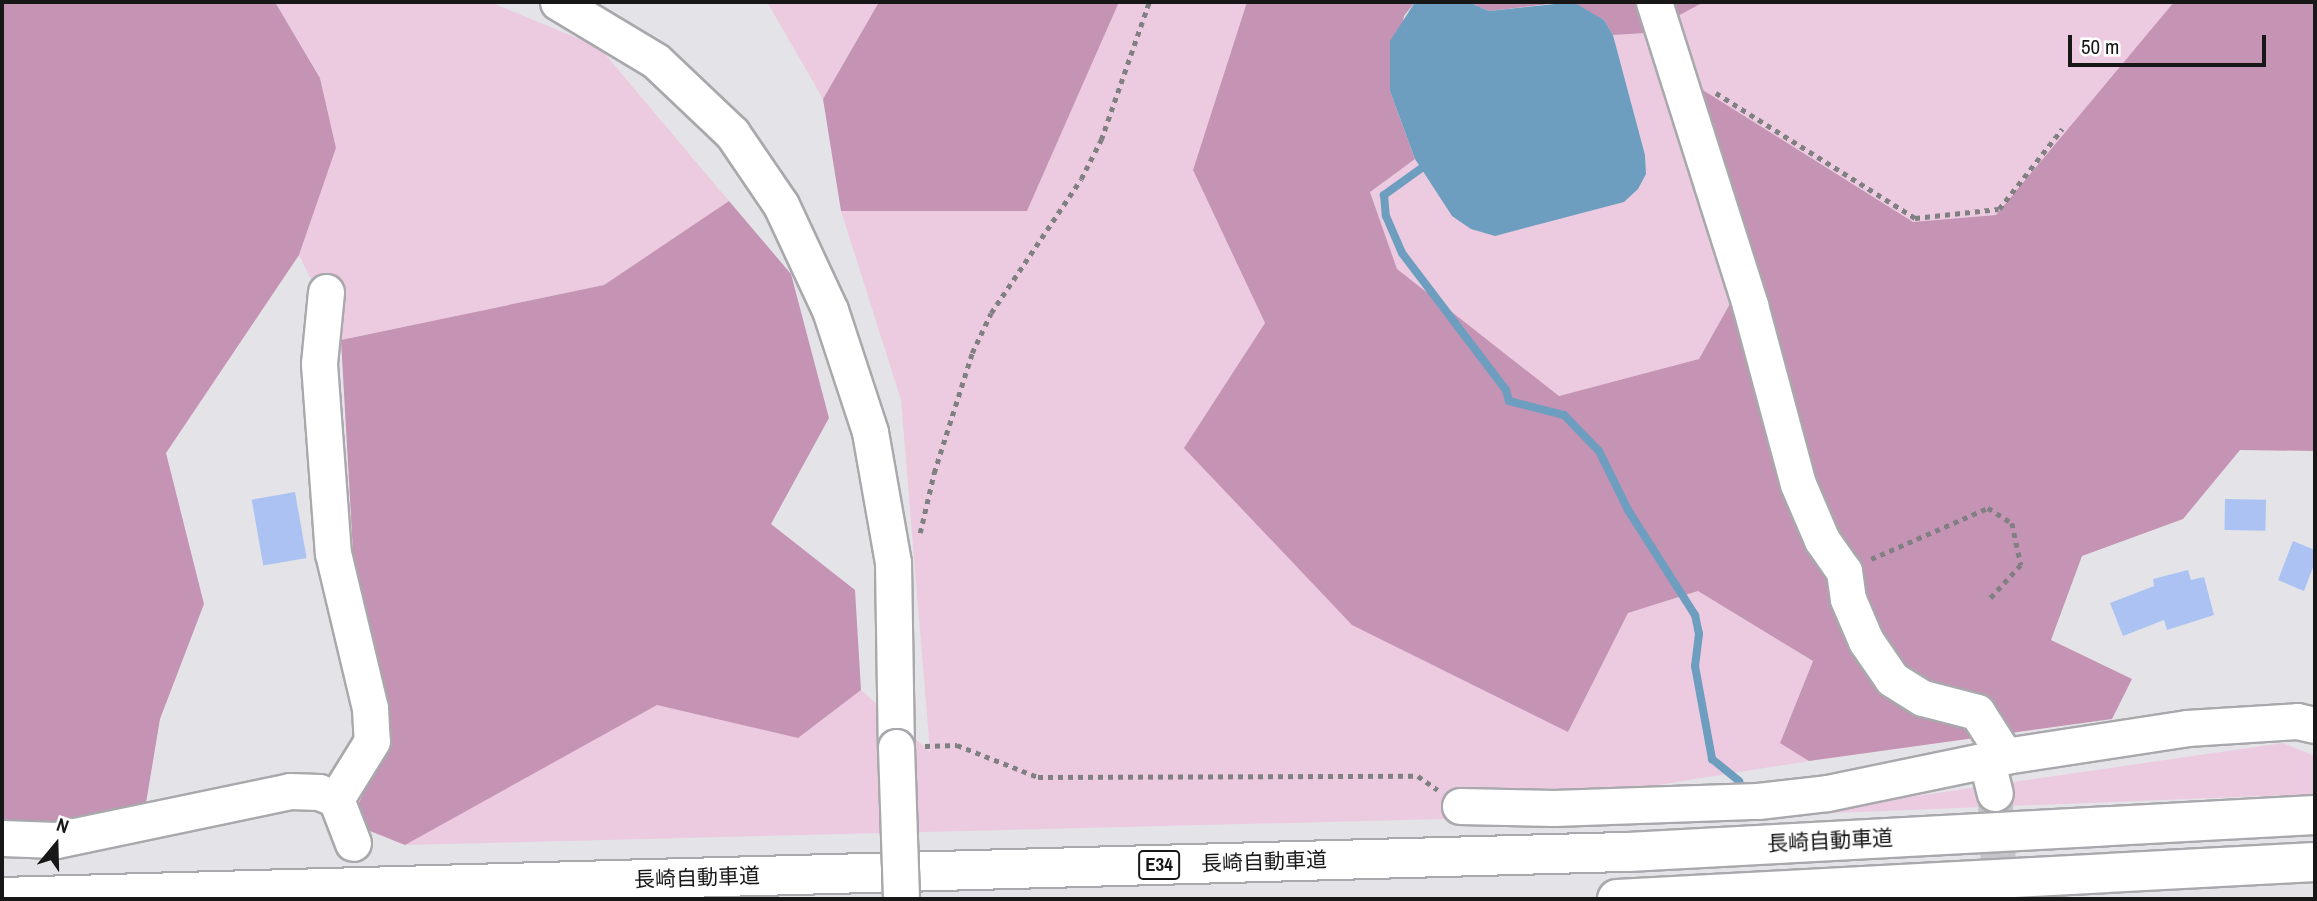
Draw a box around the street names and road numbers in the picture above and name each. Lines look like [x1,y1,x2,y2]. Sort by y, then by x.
street label: 長崎自動車道 [1766,825,1894,857]
street label: 長崎自動車道 [1201,847,1327,877]
road number: E34 [1138,850,1180,880]
street label: 長崎自動車道 [634,863,760,893]

